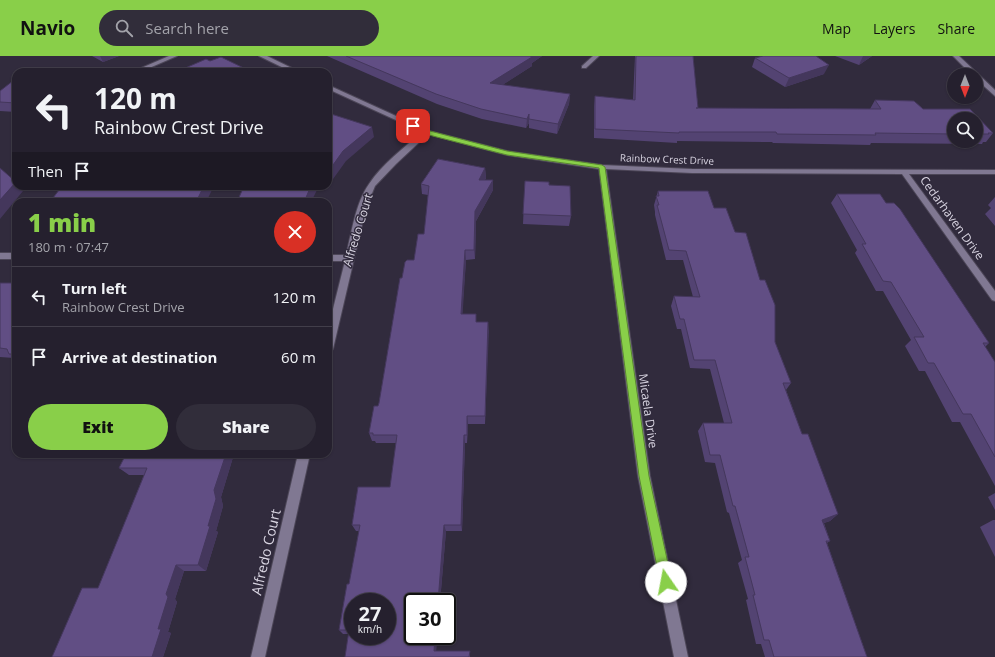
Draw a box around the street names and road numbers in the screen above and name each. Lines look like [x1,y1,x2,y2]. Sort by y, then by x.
street label: Rainbow Crest Drive [620,150,715,168]
street label: Cedarhaven Drive [916,172,989,263]
street label: Alfredo Court [338,191,377,268]
street label: Micaela Drive [635,373,662,450]
street label: Alfredo Court [246,507,285,597]

